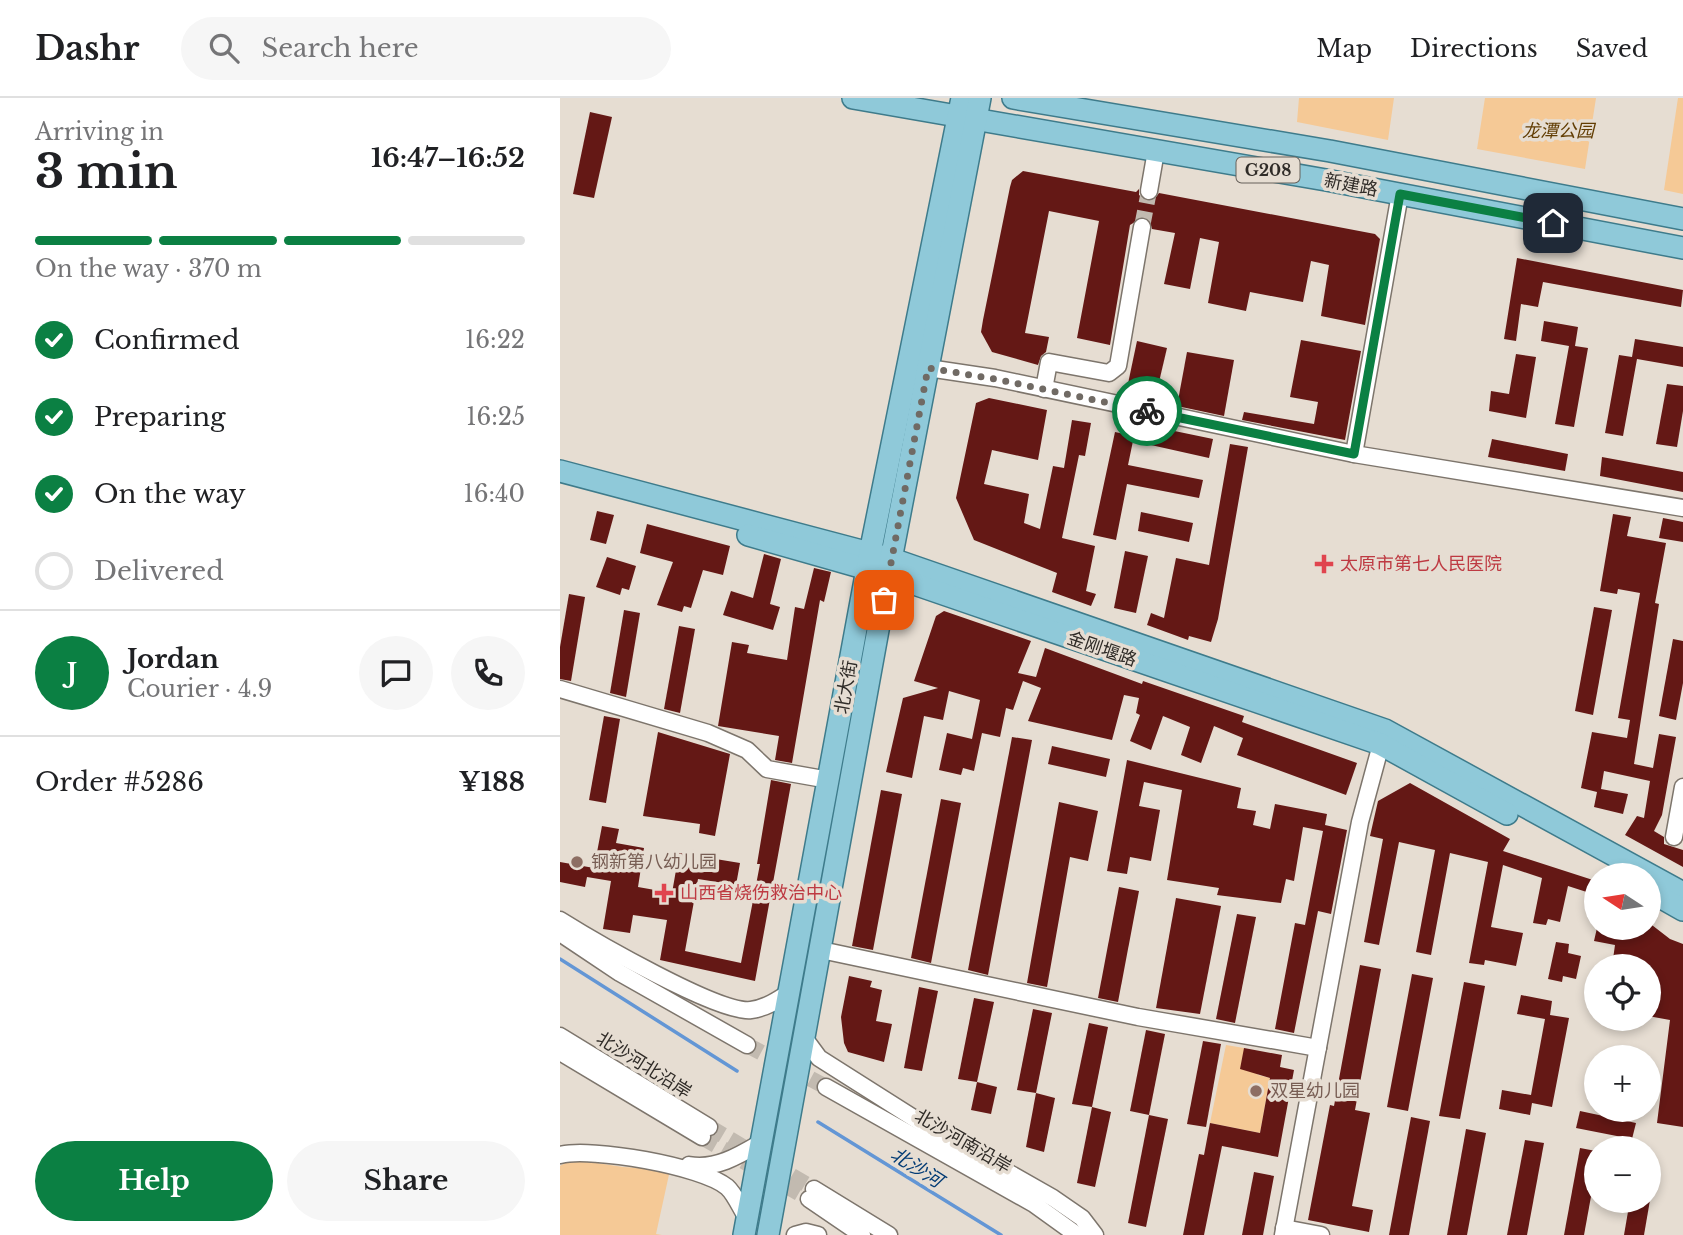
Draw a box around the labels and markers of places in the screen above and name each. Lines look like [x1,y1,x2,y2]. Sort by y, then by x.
pin [1523,193,1583,253]
place label: 太原市第七人民医院 [1340,553,1502,575]
marker: 太原市第七人民医院 [1314,554,1334,574]
pin [854,570,914,630]
place label: 钢新第八幼儿园 [591,851,717,873]
marker: 钢新第八幼儿园 [569,854,585,870]
place label: 山西省烧伤救治中心 [680,882,842,904]
marker: 山西省烧伤救治中心 [654,883,674,903]
place label: 双星幼儿园 [1270,1080,1360,1102]
marker: 双星幼儿园 [1248,1083,1264,1099]

